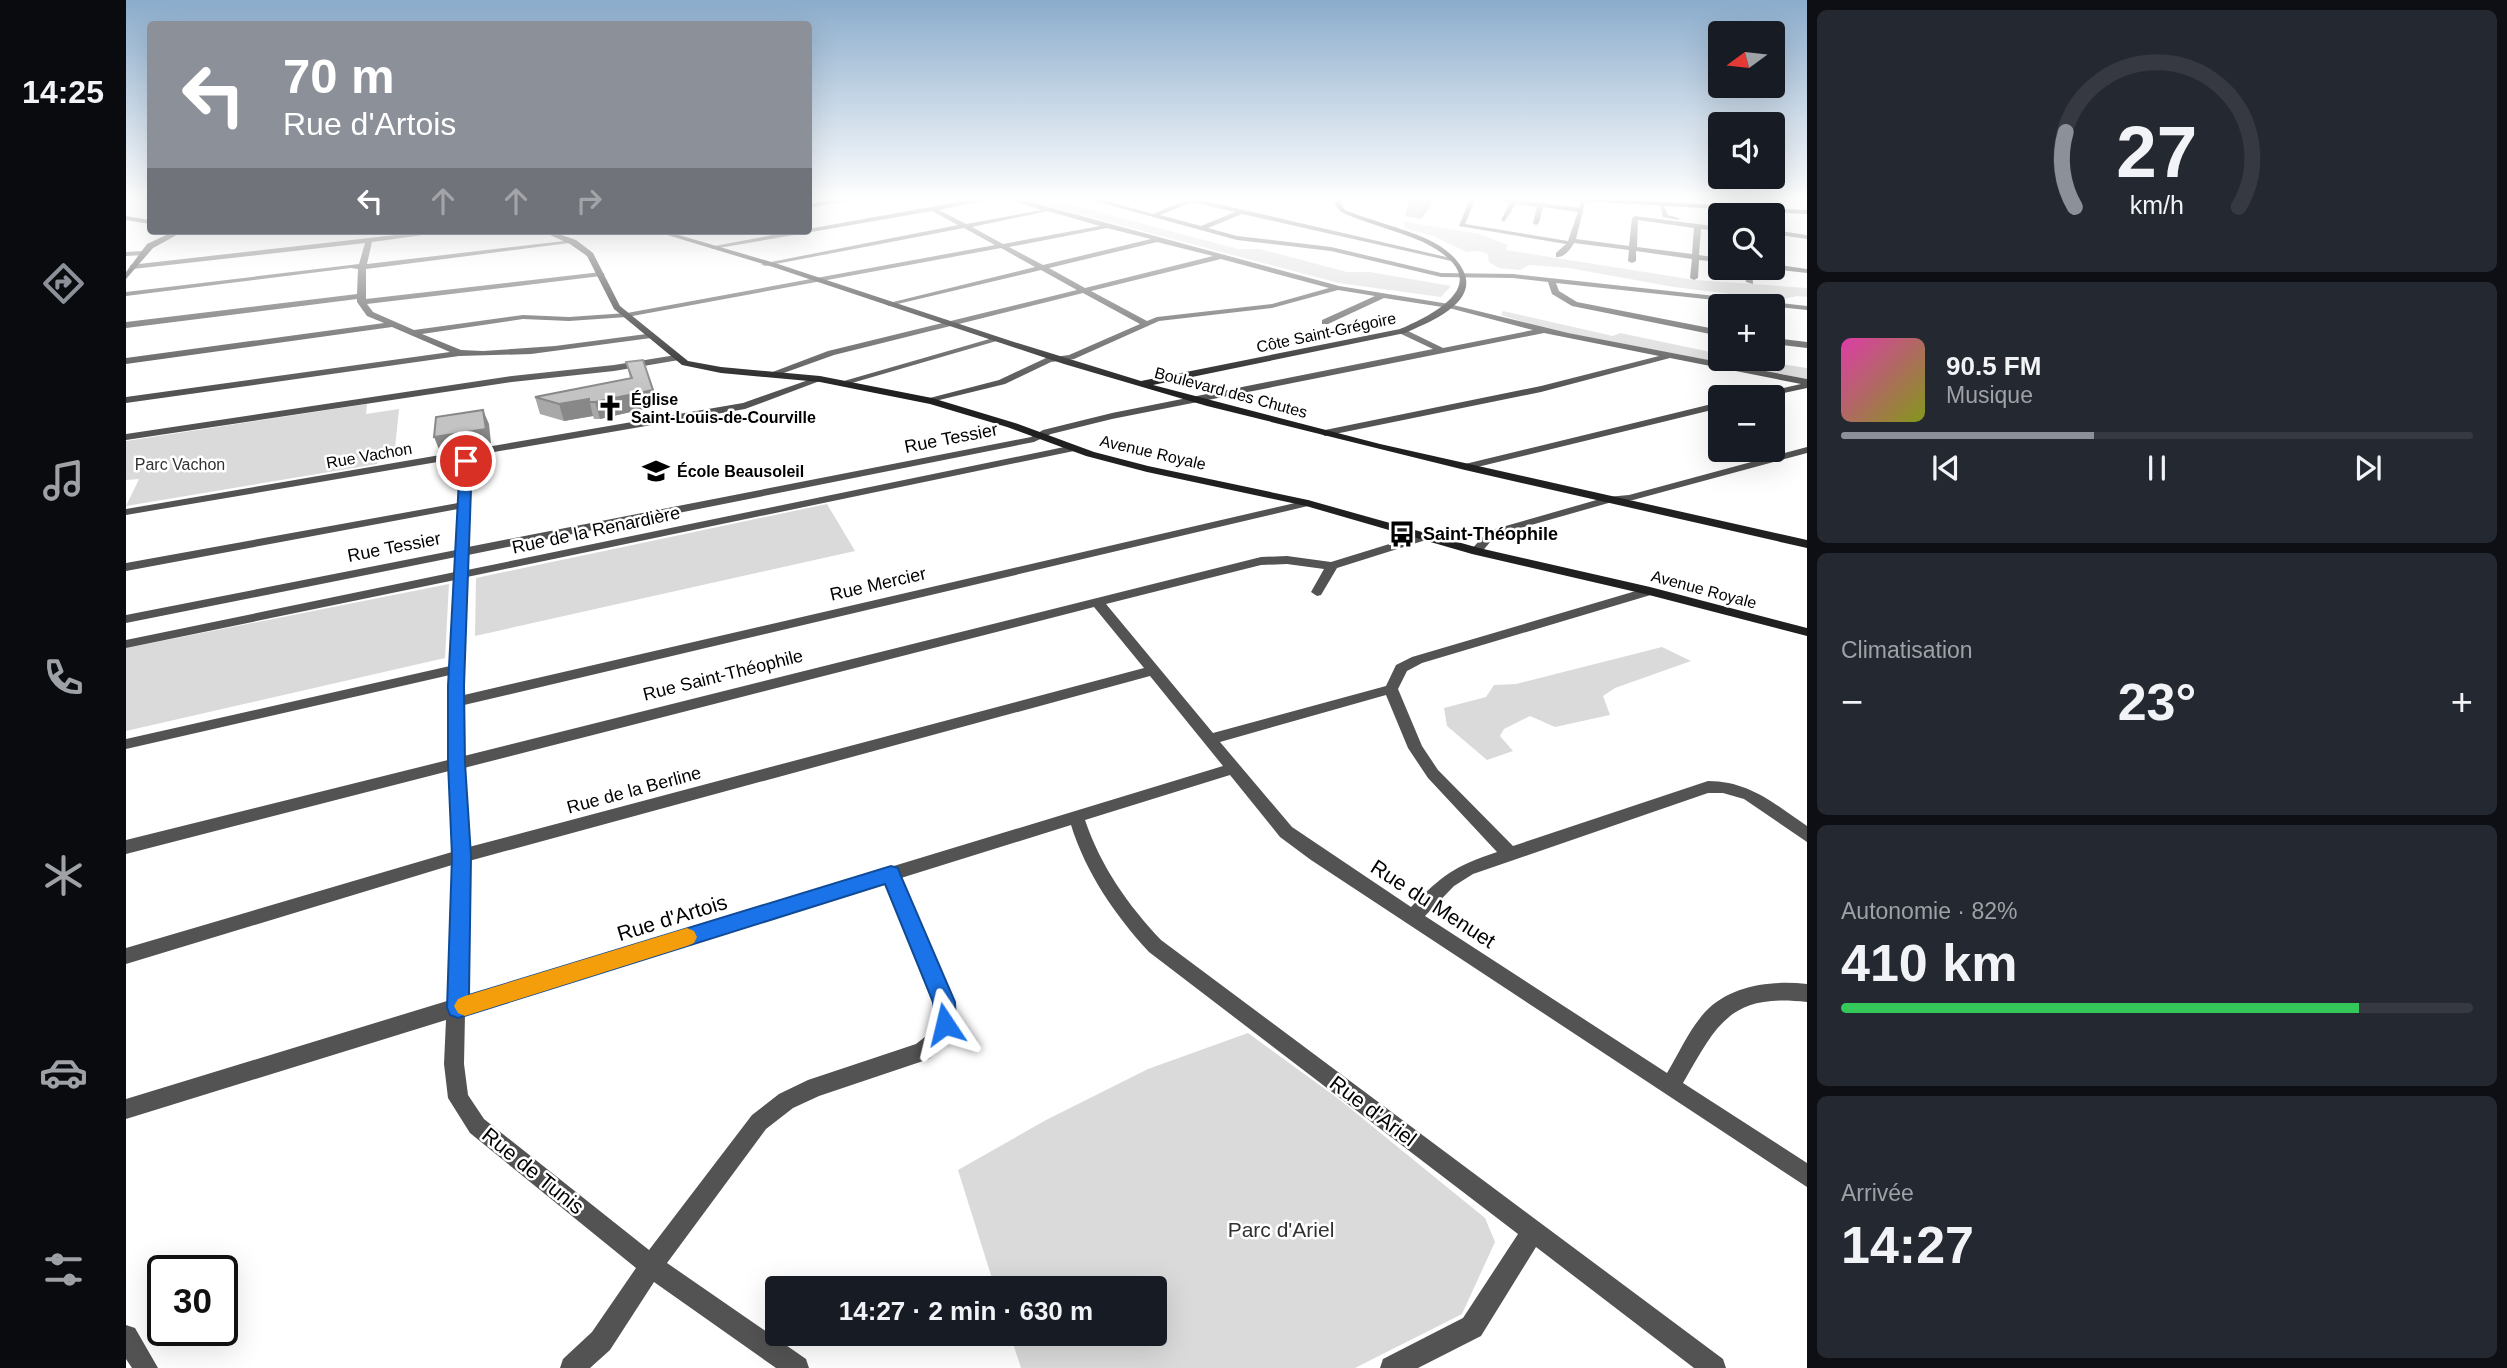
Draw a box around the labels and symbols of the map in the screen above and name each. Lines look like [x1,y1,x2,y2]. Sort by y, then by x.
north arrow [1708,21,1785,98]
street label: Côte Saint-Grégoire [1255,309,1398,356]
street label: Boulevard des Chutes [1153,364,1309,421]
place label: Église Saint-Louis-de-Courville [631,390,816,426]
church icon: Église Saint-Louis-de-Courville [595,393,625,423]
street label: Rue Tessier [903,419,999,457]
pin [436,431,496,491]
street label: Avenue Royale [1098,432,1208,473]
street label: Rue Vachon [325,440,413,471]
park label: Parc Vachon [135,456,225,473]
school or university icon: École Beausoleil [641,456,671,486]
place label: École Beausoleil [677,462,804,480]
street label: Rue de la Renardière [510,502,682,558]
bus stop icon: Saint-Théophile [1387,519,1417,549]
place label: Saint-Théophile [1423,524,1558,544]
street label: Rue Tessier [346,528,442,566]
street label: Rue Mercier [828,563,928,605]
street label: Avenue Royale [1649,567,1758,612]
street label: Rue Saint-Théophile [641,645,805,705]
street label: Rue de la Berline [565,762,703,818]
street label: Rue du Menuet [1367,855,1500,952]
street label: Rue d'Artois [614,890,730,945]
position arrow [908,987,982,1061]
street label: Rue d'Ariel [1326,1071,1421,1150]
street label: Rue de Tunis [478,1123,589,1218]
park label: Parc d'Ariel [1228,1218,1334,1241]
speed limit sign: 30 [147,1255,238,1346]

